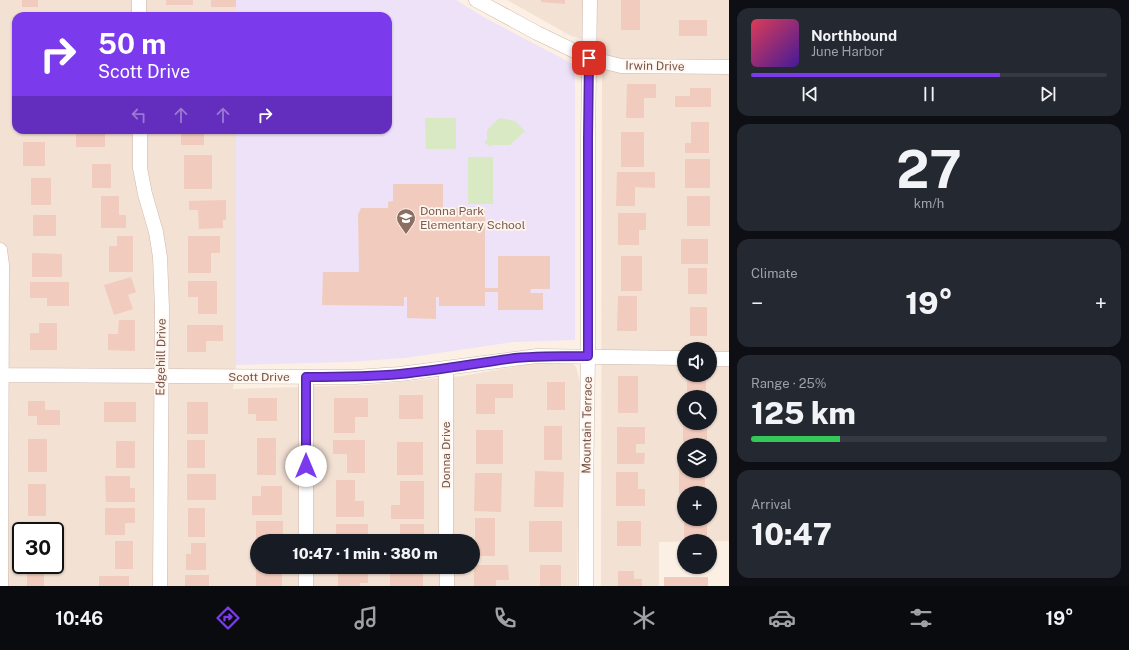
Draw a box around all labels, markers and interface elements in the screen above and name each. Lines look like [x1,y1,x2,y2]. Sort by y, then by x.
text: 50 m [98,27,166,60]
text: Northbound [811,27,897,44]
icon: right [32,28,84,80]
pin [572,41,606,75]
text: June Harbor [811,44,884,59]
icon: arrive [578,47,600,69]
street label: Irwin Drive [625,58,685,74]
text: Scott Drive [98,61,190,82]
icon: previous [799,83,821,105]
icon: pause [918,83,940,105]
icon: next [1037,83,1059,105]
icon: left [128,104,150,126]
icon: ahead [170,104,192,126]
icon: ahead [212,104,234,126]
icon: right [254,104,276,126]
text: 27 [896,139,962,200]
text: km/h [914,196,944,211]
place label: Donna Park Elementary School [420,204,526,232]
school or university icon: Donna Park Elementary School [395,207,417,235]
text: Climate [751,266,798,281]
text: 19° [905,285,953,321]
text: − [751,290,763,316]
text: + [1095,290,1107,316]
street label: Edgehill Drive [153,318,169,396]
map controls [677,342,717,574]
button: sound [677,342,717,382]
street label: Scott Drive [228,370,290,384]
street label: Mountain Terrace [579,376,595,474]
text: Range · 25% [751,376,827,391]
button: search [677,390,717,430]
text: 125 km [751,395,856,431]
street label: Donna Drive [439,421,453,489]
button: layers [677,438,717,478]
position arrow [285,445,327,487]
button: + [677,486,717,526]
text: Arrival [751,497,791,512]
text: 10:47 [751,516,832,552]
speed limit sign: 30 [12,522,64,574]
button: − [677,534,717,574]
text: 10:47 · 1 min · 380 m [292,545,438,562]
icon: directions [214,604,242,632]
icon: music [352,604,380,632]
icon: phone [491,604,519,632]
icon: climate [630,604,658,632]
icon: car [768,604,796,632]
icon: filters [907,604,935,632]
text: 10:46 [55,608,103,629]
text: 19° [1046,608,1074,629]

